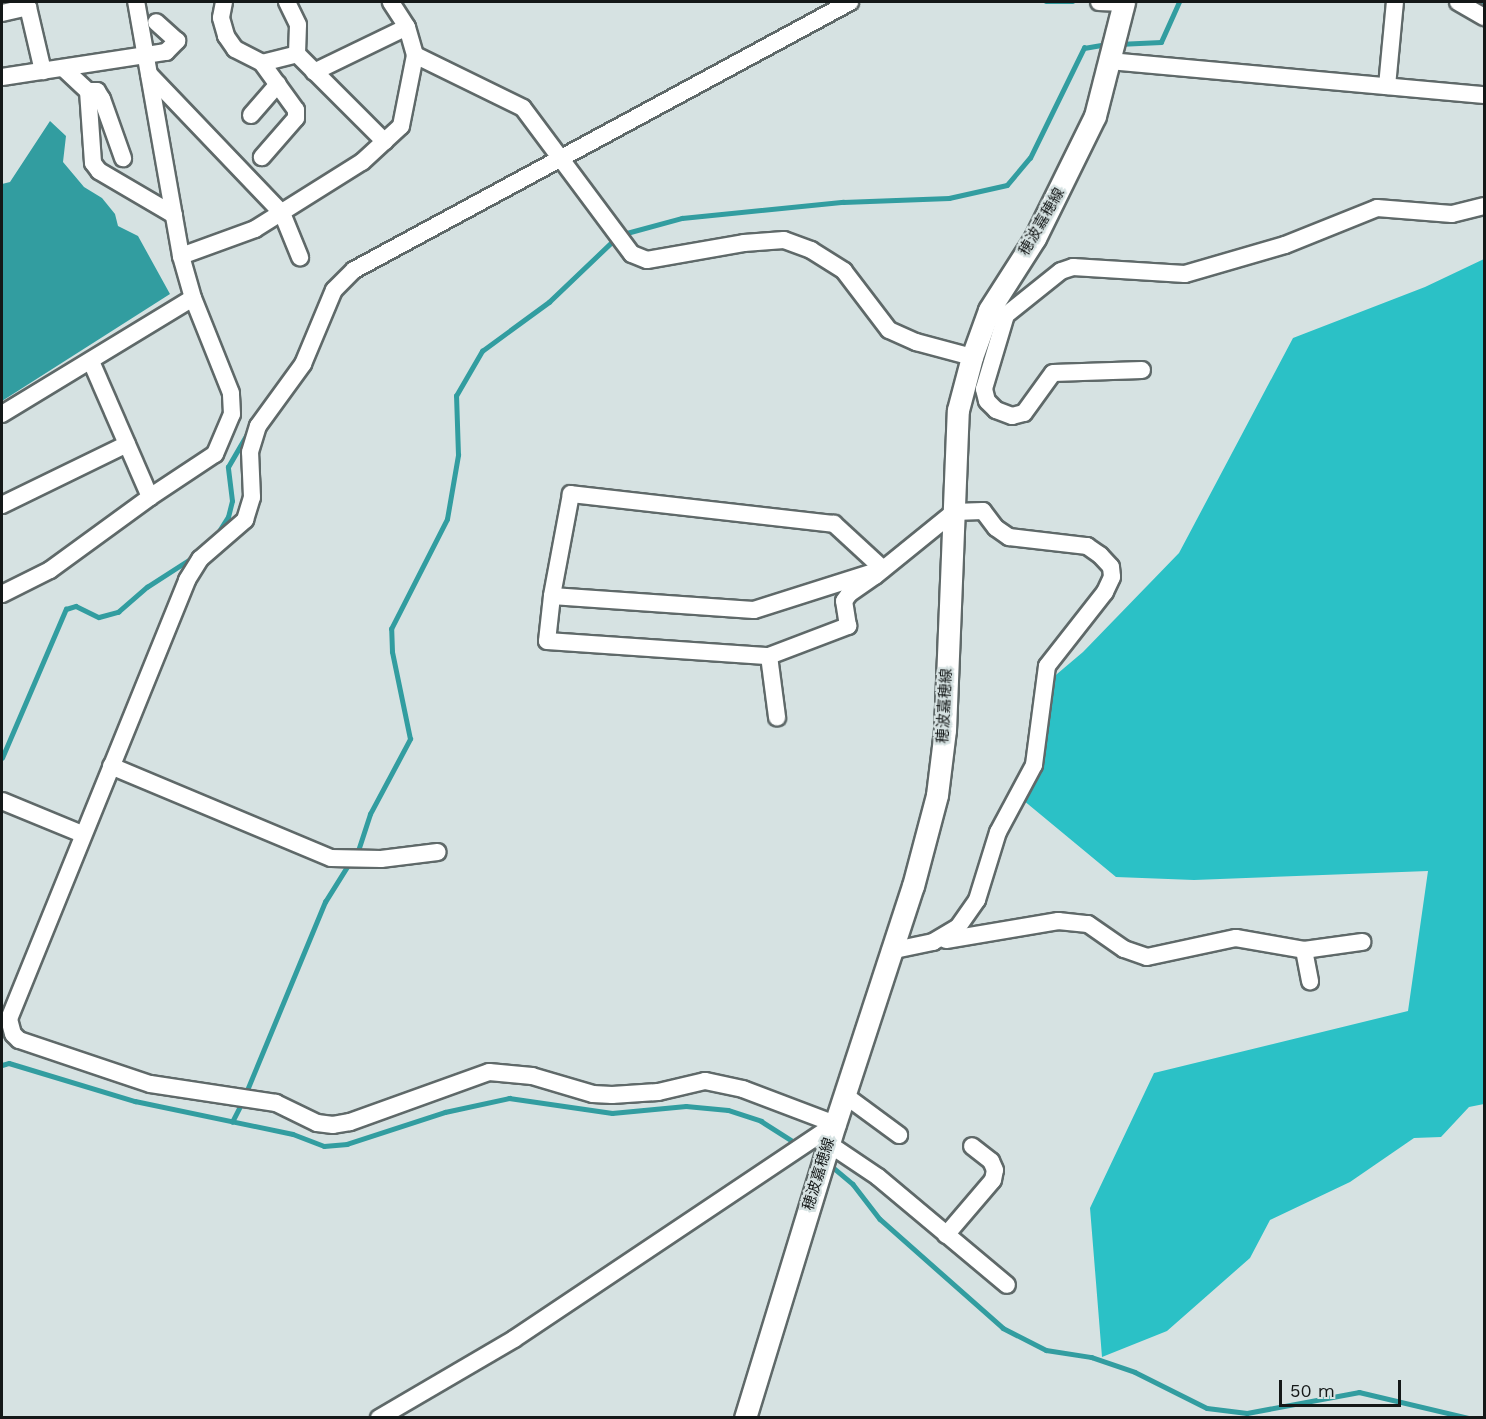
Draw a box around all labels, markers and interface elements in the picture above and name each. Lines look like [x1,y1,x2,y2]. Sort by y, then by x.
street label: 穂波嘉穂線 [1015,185,1069,259]
street label: 穂波嘉穂線 [934,668,956,744]
street label: 穂波嘉穂線 [799,1136,839,1212]
scale bar [1282,1368,1404,1406]
text: 50 m [1290,1380,1335,1401]

